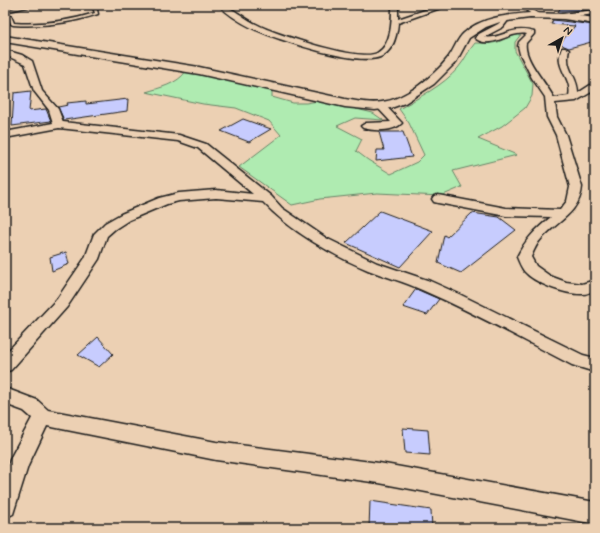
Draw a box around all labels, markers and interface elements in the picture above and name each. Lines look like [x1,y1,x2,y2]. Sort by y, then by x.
north arrow [542,18,582,58]
text: N [560,23,575,39]

